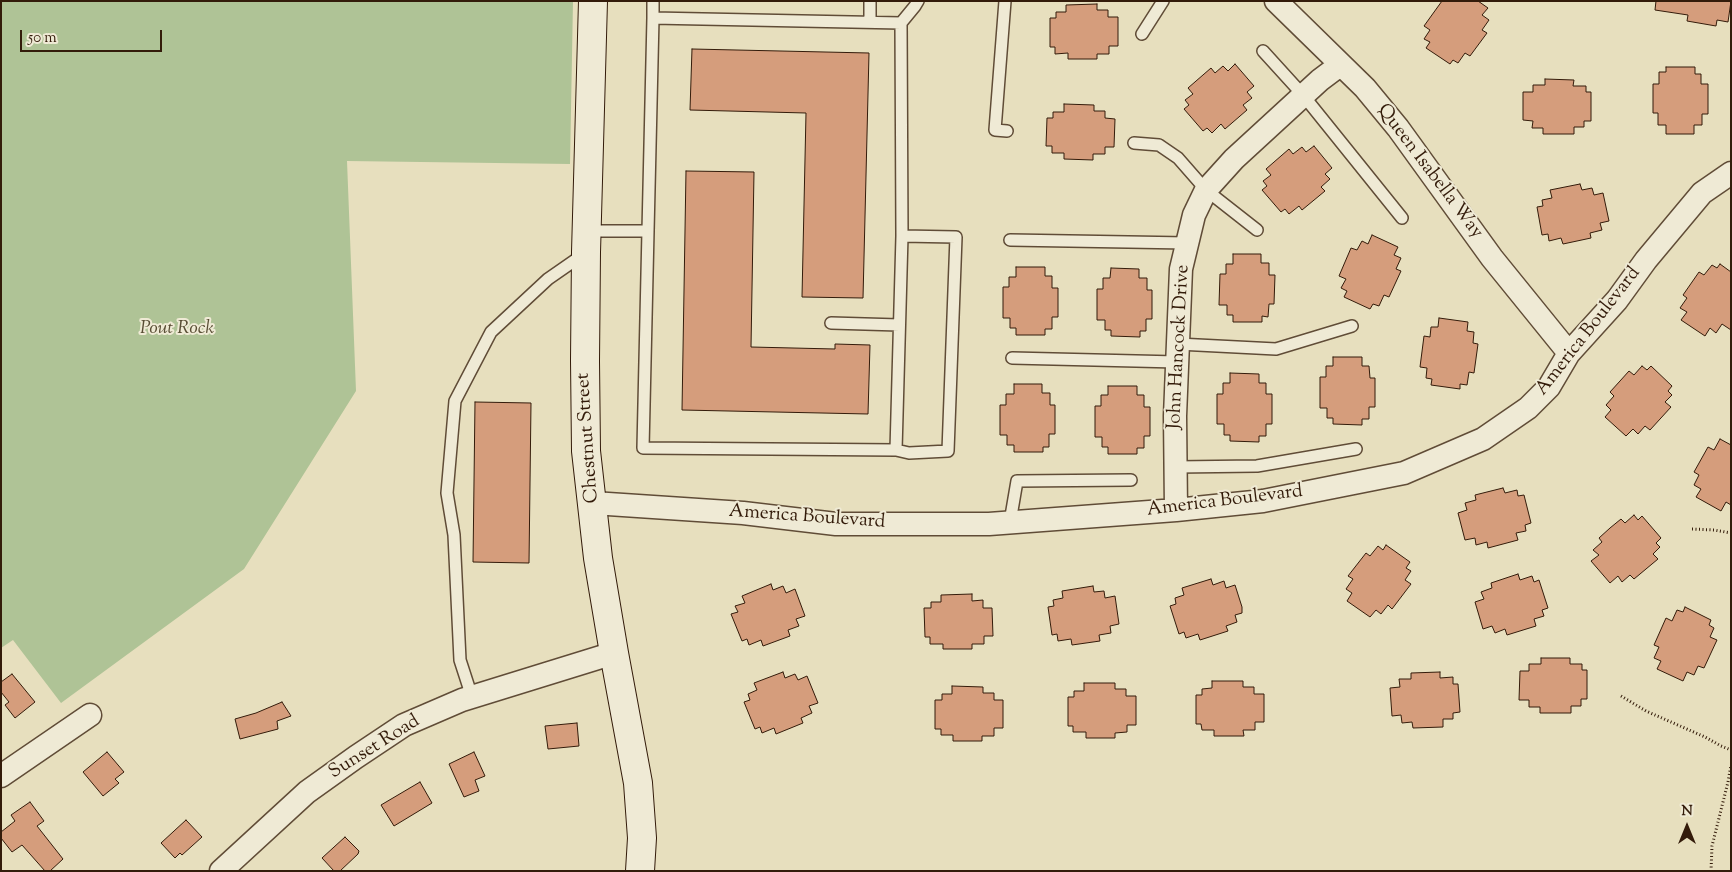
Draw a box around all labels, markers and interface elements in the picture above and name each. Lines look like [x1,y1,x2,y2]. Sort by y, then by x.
scale bar [22,20,165,52]
text: 50 m [28,28,57,49]
street label: Queen Isabella Way [1371,100,1487,244]
street label: America Boulevard [1532,263,1646,401]
street label: John Hancock Drive [1164,264,1196,430]
park label: Pout Rock [140,319,214,341]
street label: Chestnut Street [573,372,605,504]
street label: America Boulevard [1146,481,1304,523]
street label: America Boulevard [728,501,886,535]
street label: Sunset Road [325,711,425,785]
north arrow [1662,802,1712,852]
text: N [1681,802,1693,822]

